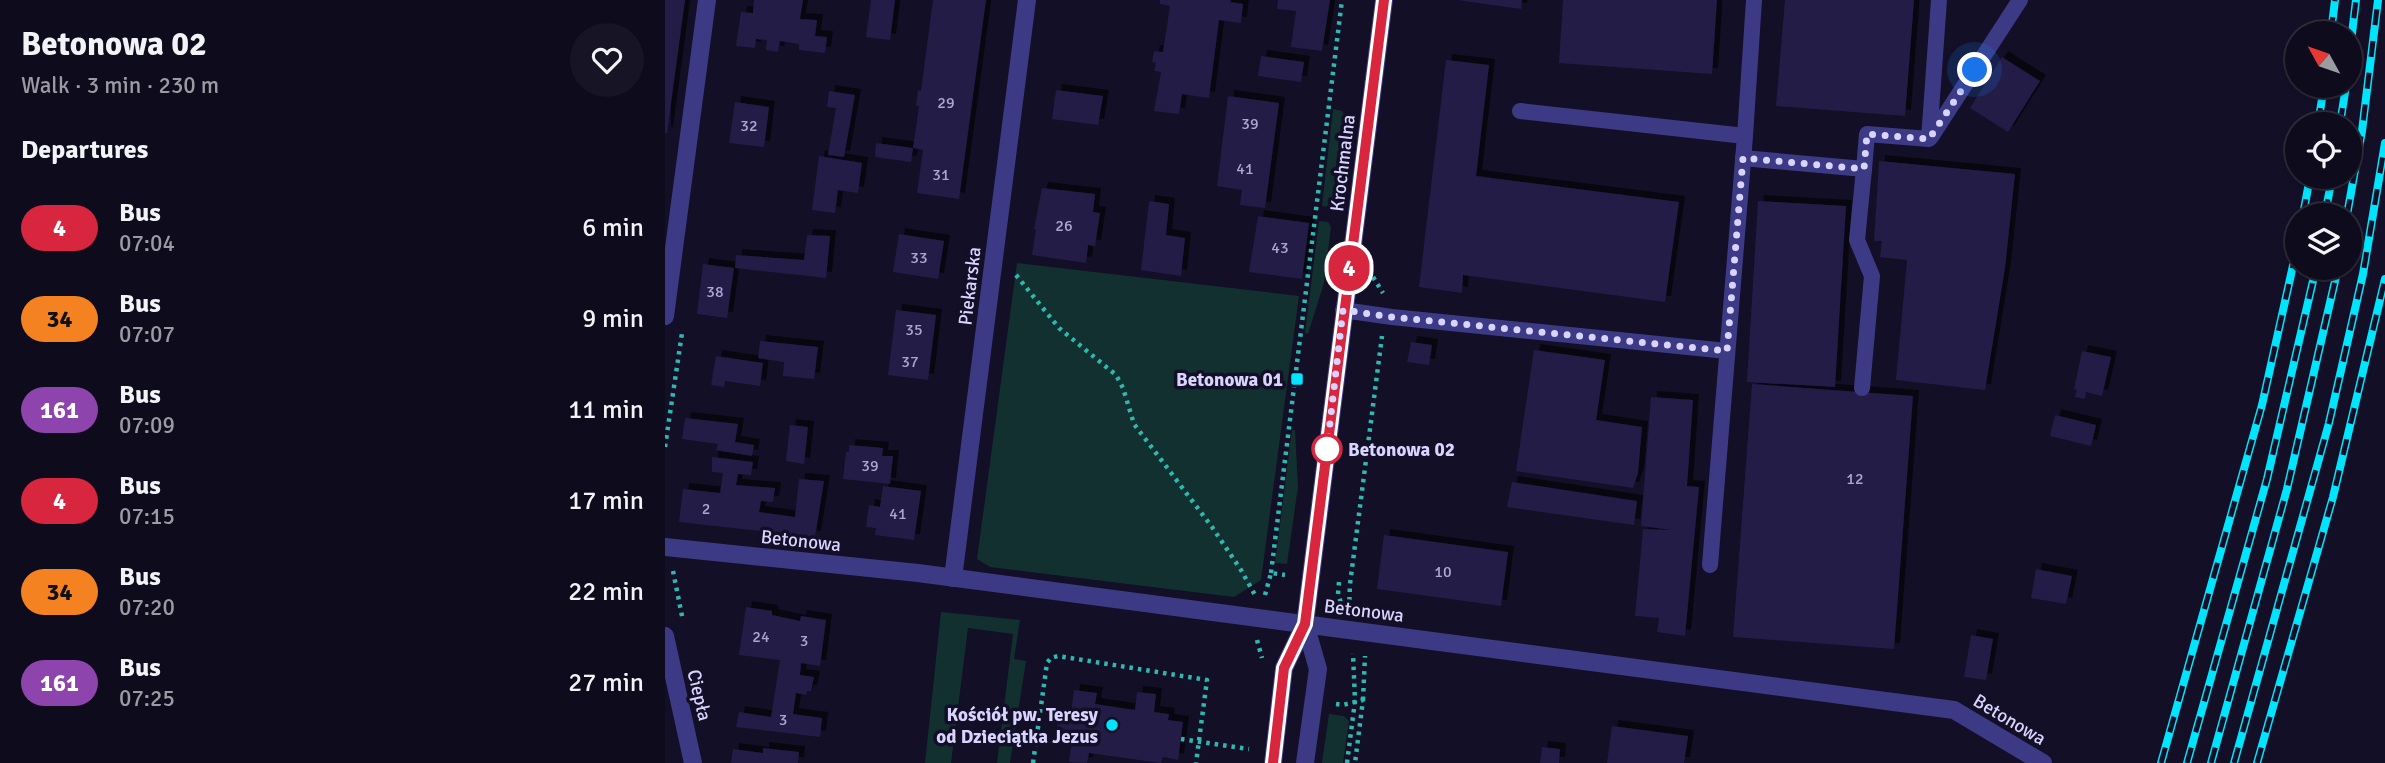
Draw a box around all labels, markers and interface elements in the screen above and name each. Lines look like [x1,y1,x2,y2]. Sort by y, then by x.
north arrow [2285,21,2363,98]
map controls [2285,21,2362,280]
button: heart [570,23,644,97]
text: Betonowa 02 [21,24,207,65]
your location [1957,52,1992,87]
text: Walk · 3 min · 230 m [21,71,219,100]
house number: 29 [937,93,955,113]
button: locate [2285,112,2362,189]
street label: Krochmalna [1325,113,1361,213]
house number: 39 [1241,114,1259,134]
house number: 32 [740,116,758,136]
text: Departures [21,134,148,166]
house number: 41 [1236,159,1254,179]
house number: 31 [932,165,950,185]
text: Bus [119,197,161,229]
button: layers [2285,203,2362,280]
text: 6 min [582,212,644,244]
text: 4 [53,213,66,243]
house number: 26 [1055,216,1073,236]
text: 07:04 [119,229,175,258]
house number: 43 [1271,238,1289,258]
street label: Piekarska [953,245,987,327]
line badge: 4 [1326,245,1372,291]
house number: 33 [910,248,928,268]
text: 4 [1343,253,1355,283]
house number: 38 [706,282,724,302]
text: Bus [119,288,161,320]
text: 9 min [582,303,644,335]
text: 34 [47,304,72,334]
text: 07:07 [119,320,175,349]
house number: 35 [905,320,923,340]
house number: 37 [901,352,919,372]
place label: Betonowa 01 [1176,368,1283,392]
marker: Betonowa 01 [1289,371,1305,387]
text: Bus [119,379,161,411]
text: 11 min [568,394,644,426]
text: 161 [40,395,79,425]
text: 07:09 [119,411,175,440]
marker: Betonowa 02 [1312,434,1342,464]
place label: Betonowa 02 [1348,438,1455,462]
house number: 39 [861,456,879,476]
house number: 12 [1846,469,1864,489]
text: Bus [119,470,161,502]
text: 17 min [568,485,644,517]
text: 4 [53,486,66,516]
house number: 2 [702,499,710,519]
text: 07:15 [119,502,175,531]
house number: 41 [889,504,907,524]
street label: Betonowa [760,525,842,557]
text: Bus [119,561,161,593]
house number: 10 [1434,562,1452,582]
text: 22 min [568,576,644,608]
text: 34 [47,577,72,607]
text: 07:20 [119,593,175,622]
street label: Betonowa [1322,594,1405,628]
house number: 24 [752,627,770,647]
house number: 3 [800,631,808,651]
text: Bus [119,652,161,684]
text: 27 min [568,667,644,699]
street label: Ciepła [681,667,717,723]
text: 161 [40,668,79,698]
text: 07:25 [119,684,175,713]
street label: Betonowa [1969,689,2050,751]
place label: Kościół pw. Teresy od Dzieciątka Jezus [936,703,1099,749]
house number: 3 [779,710,787,730]
marker: Kościół pw. Teresy od Dzieciątka Jezus [1104,717,1120,733]

